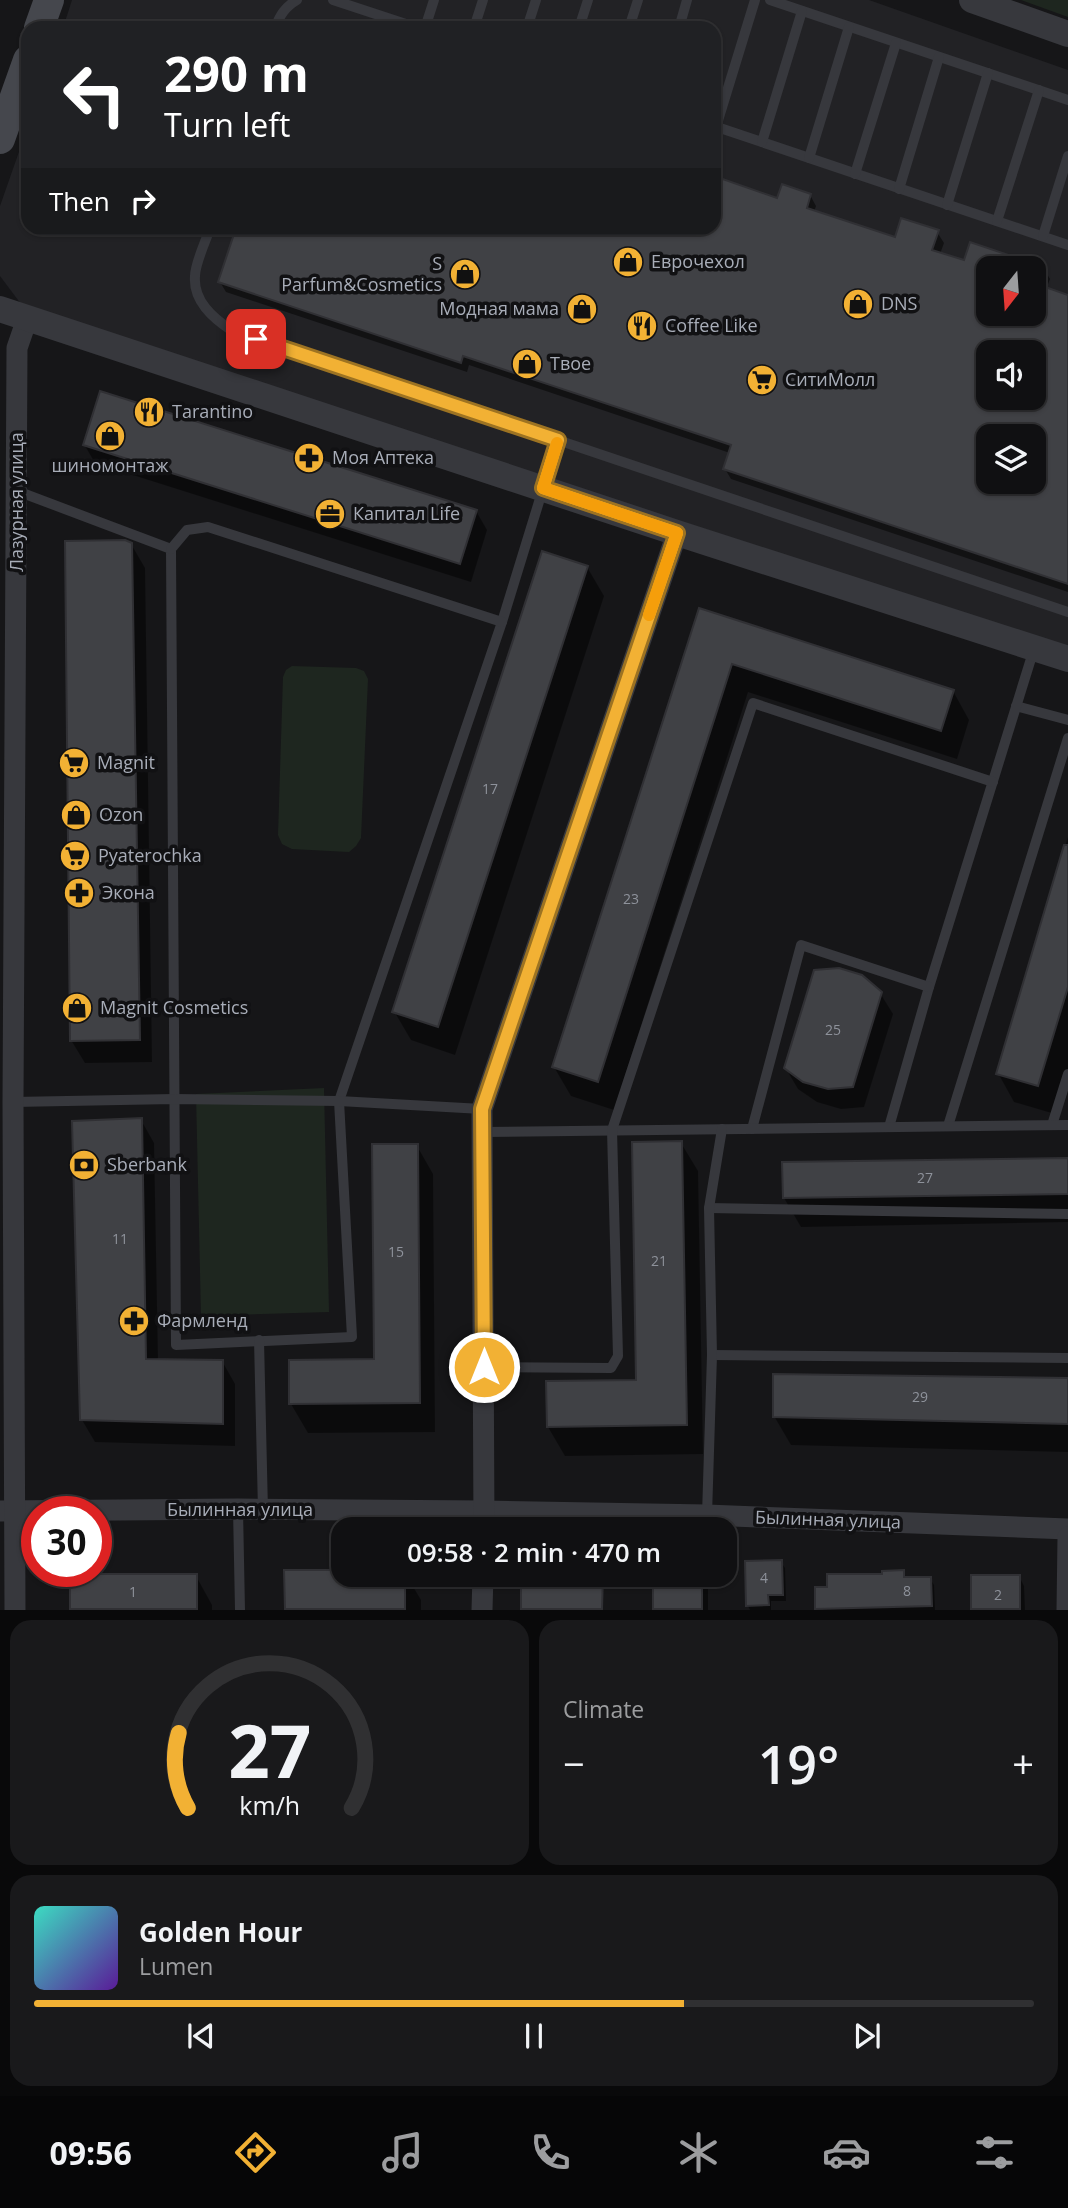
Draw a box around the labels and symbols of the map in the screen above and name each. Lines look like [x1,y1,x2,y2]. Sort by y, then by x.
shop icon: Еврочехол [611,245,645,279]
place label: Еврочехол [651,249,745,273]
place label: S Parfum&Cosmetics [281,251,442,296]
north arrow [976,256,1046,326]
shop icon: S Parfum&Cosmetics [448,257,482,291]
shop icon: DNS [841,287,875,321]
place label: DNS [881,291,918,315]
shop icon: Модная мама [565,292,599,326]
place label: Модная мама [439,296,559,320]
pin [226,309,286,369]
restaurant icon: Coffee Like [625,309,659,343]
place label: Coffee Like [665,313,758,337]
shop icon: Твое [510,347,544,381]
place label: Твое [550,351,591,375]
supermarket icon: СитиМолл [745,363,779,397]
place label: СитиМолл [785,367,875,391]
restaurant icon: Tarantino [132,395,166,429]
place label: Tarantino [172,399,253,423]
shop icon: шиномонтаж [93,419,127,453]
street label: Лазурная улица [4,432,28,572]
pharmacy icon: Моя Аптека [292,441,326,475]
place label: Моя Аптека [332,445,434,469]
place label: шиномонтаж [52,453,169,477]
office icon: Капитал Life [313,497,347,531]
place label: Капитал Life [353,501,460,525]
supermarket icon: Magnit [57,746,91,780]
place label: Magnit [97,750,155,774]
house number: 17 [482,779,498,798]
shop icon: Ozon [59,798,93,832]
place label: Ozon [99,802,143,826]
supermarket icon: Pyaterochka [58,839,92,873]
place label: Pyaterochka [98,843,202,867]
pharmacy icon: Экона [62,876,96,910]
place label: Экона [102,880,155,904]
house number: 23 [623,889,639,908]
shop icon: Magnit Cosmetics [60,991,94,1025]
place label: Magnit Cosmetics [100,995,248,1019]
house number: 25 [825,1020,841,1039]
bank icon: Sberbank [67,1148,101,1182]
place label: Sberbank [107,1152,187,1176]
house number: 27 [917,1168,933,1187]
house number: 11 [112,1229,128,1248]
house number: 15 [388,1242,404,1261]
house number: 21 [651,1251,667,1270]
pharmacy icon: Фармленд [117,1304,151,1338]
place label: Фармленд [157,1308,248,1332]
position arrow [447,1330,521,1404]
house number: 29 [912,1387,928,1406]
speed limit sign: 30 [21,1496,112,1587]
street label: Былинная улица [167,1497,313,1521]
street label: Былинная улица [755,1504,901,1534]
house number: 4 [760,1568,768,1587]
house number: 8 [903,1581,911,1600]
house number: 1 [129,1582,137,1601]
house number: 2 [994,1585,1002,1604]

